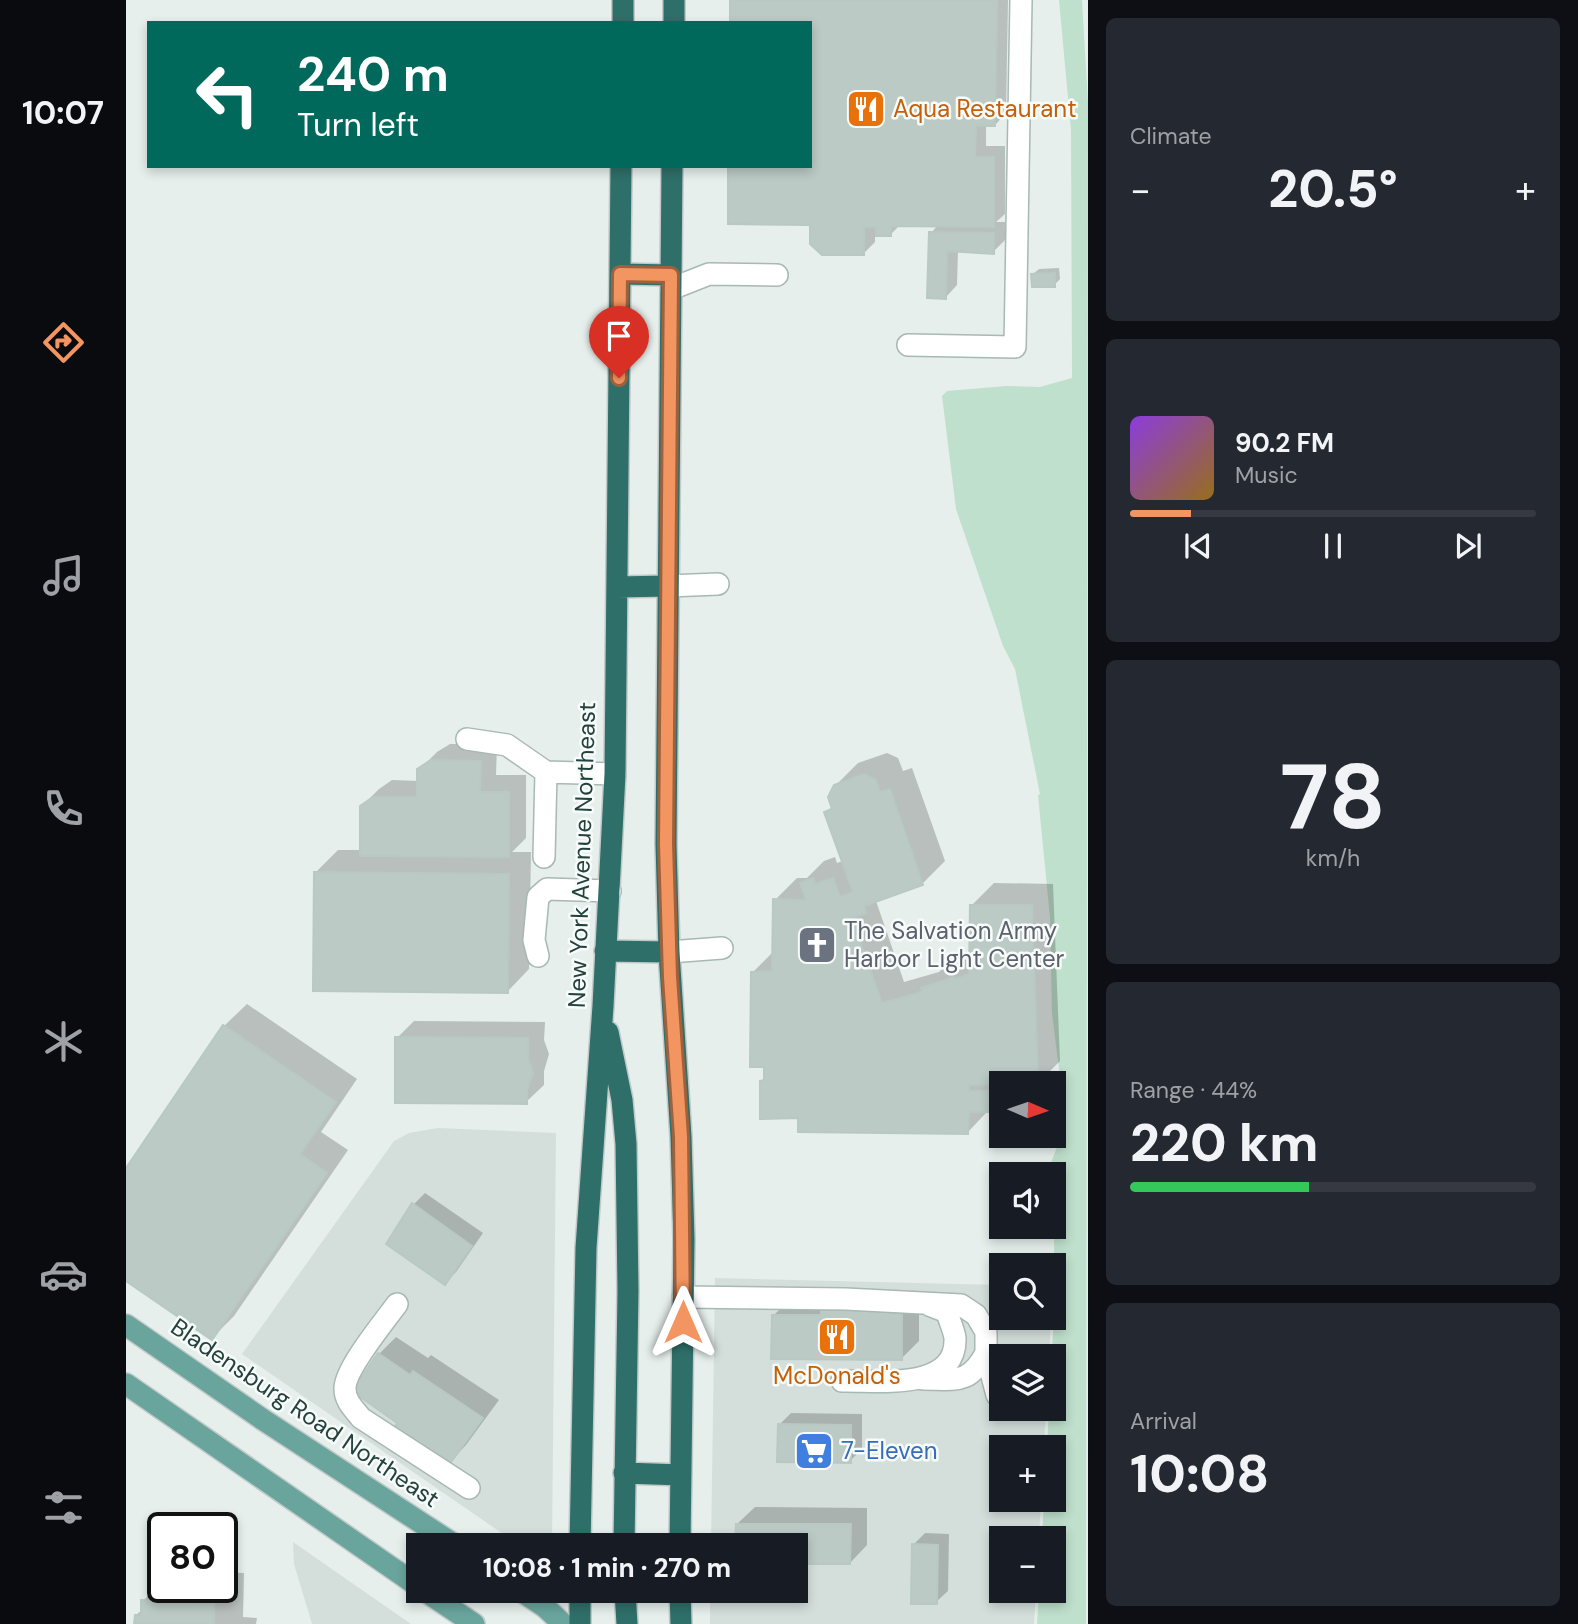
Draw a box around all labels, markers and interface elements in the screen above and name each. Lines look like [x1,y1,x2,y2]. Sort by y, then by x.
text: 240 m [297,42,449,106]
icon: left [182,49,273,140]
restaurant icon: Aqua Restaurant [845,88,887,130]
text: 10:07 [22,92,104,134]
place label: Aqua Restaurant [893,93,1077,124]
text: Turn left [297,104,419,146]
text: Climate [1130,121,1212,151]
text: 20.5° [1268,155,1398,223]
text: − [1130,165,1151,215]
text: + [1515,165,1536,215]
pin [589,306,649,378]
icon: arrive [600,317,638,355]
icon: directions [39,318,88,367]
text: 90.2 FM [1235,426,1334,460]
text: Music [1235,460,1298,490]
icon: previous [1179,527,1217,565]
icon: pause [1314,527,1352,565]
icon: next [1449,527,1487,565]
icon: music [39,551,88,600]
street label: New York Avenue Northeast [561,701,602,1009]
text: 78 [1280,738,1386,856]
icon: phone [39,784,88,833]
text: km/h [1306,843,1360,873]
place label: The Salvation Army Harbor Light Center [844,915,1065,974]
church icon: The Salvation Army Harbor Light Center [796,924,838,966]
icon: climate [39,1017,88,1066]
north arrow [989,1071,1066,1148]
map controls [989,1071,1066,1603]
text: Range · 44% [1130,1075,1257,1105]
text: 220 km [1130,1109,1318,1177]
button: sound [989,1162,1066,1239]
icon: car [39,1250,88,1299]
button: search [989,1253,1066,1330]
position arrow [646,1285,720,1359]
street label: Bladensburg Road Northeast [165,1311,445,1514]
restaurant icon: McDonald's [816,1316,858,1358]
button: layers [989,1344,1066,1421]
place label: McDonald's [773,1360,901,1391]
text: Arrival [1130,1406,1197,1436]
supermarket icon: 7-Eleven [793,1430,835,1472]
place label: 7-Eleven [841,1435,938,1466]
button: + [989,1435,1066,1512]
text: 10:08 [1130,1440,1269,1508]
icon: filters [39,1483,88,1532]
speed limit sign: 80 [147,1512,238,1603]
button: − [989,1526,1066,1603]
text: 10:08 · 1 min · 270 m [483,1551,731,1585]

